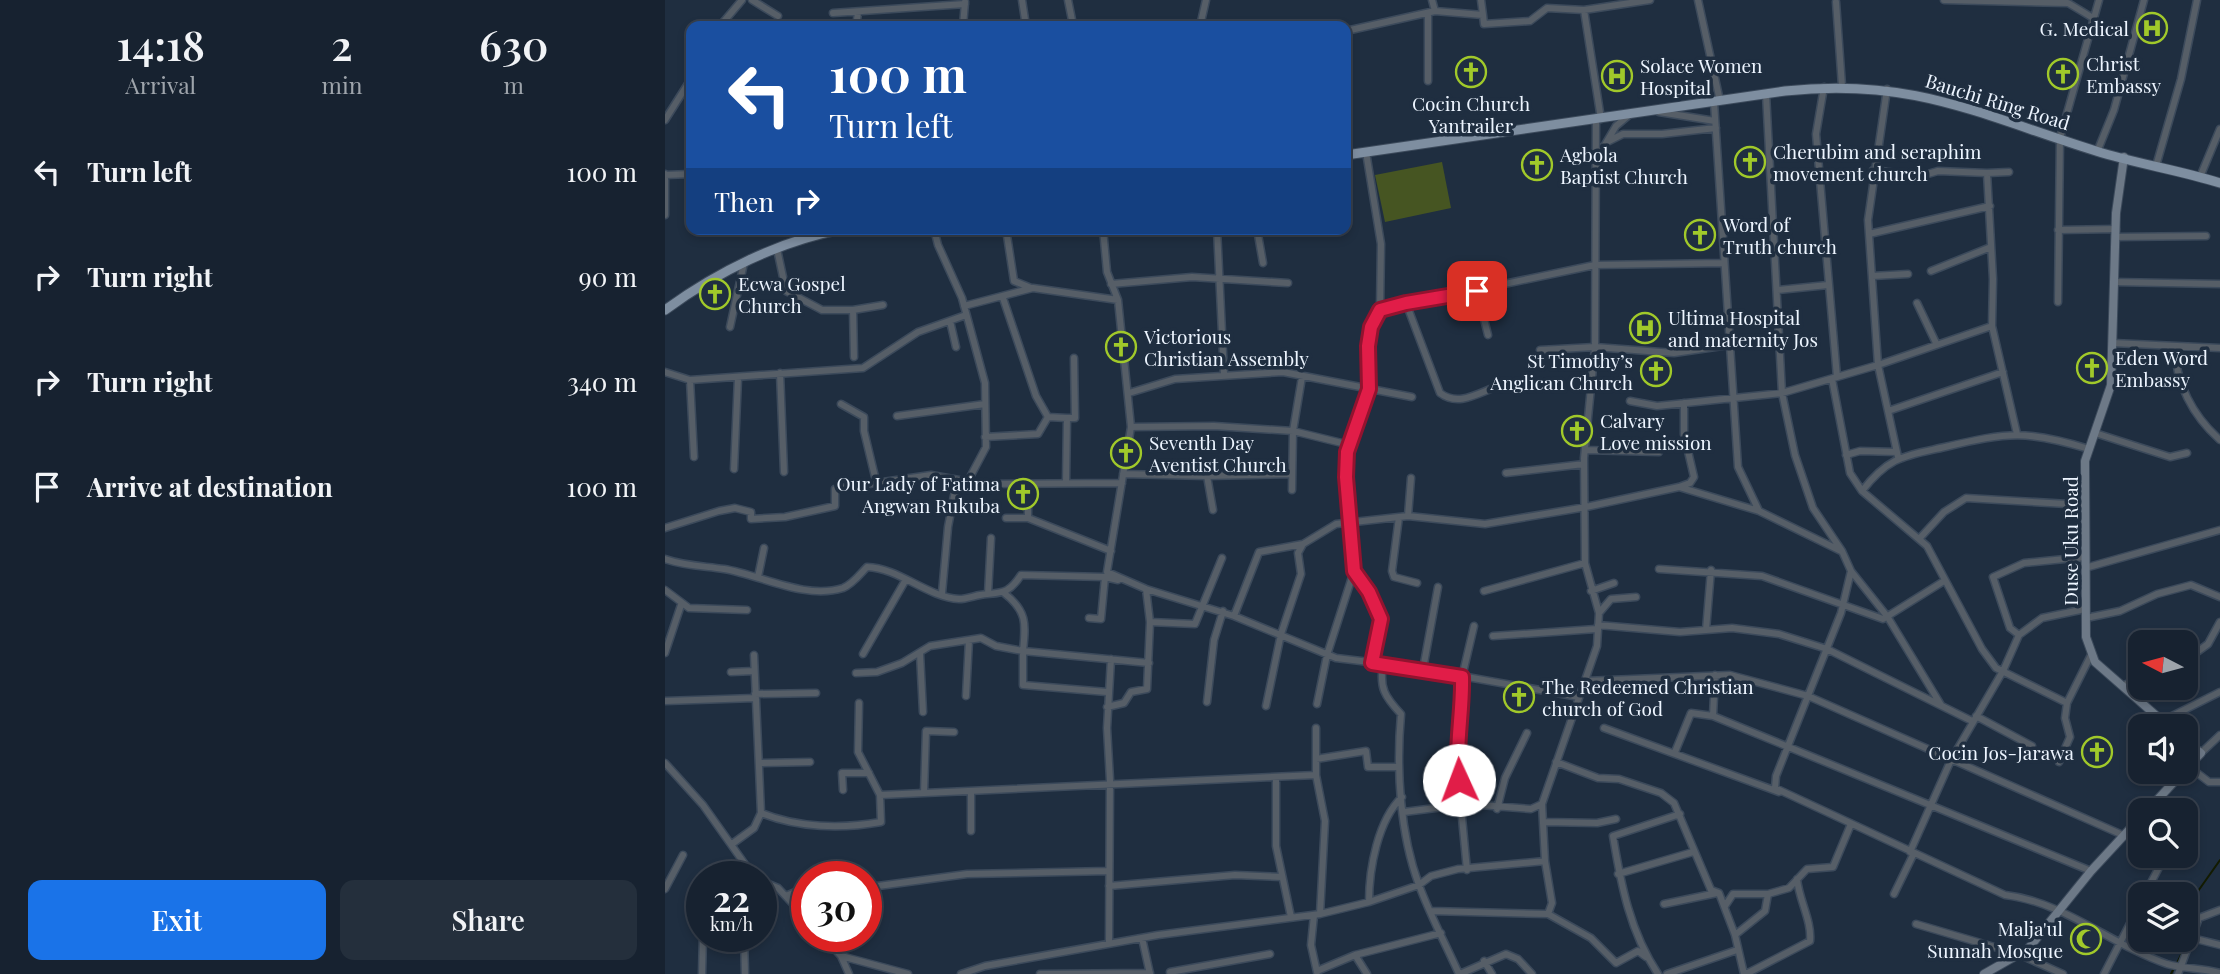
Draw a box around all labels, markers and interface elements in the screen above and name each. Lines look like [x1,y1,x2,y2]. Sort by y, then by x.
hospital icon: G. Medical [2135,11,2169,45]
place label: G. Medical [2040,15,2130,41]
text: 14:18 [117,16,205,72]
text: 2 [331,16,353,72]
text: 630 [479,16,548,72]
text: 100 m [829,40,967,105]
icon: left [714,49,805,140]
place label: Christ Embassy [2086,50,2162,98]
place label: Solace Women Hospital [1640,52,1763,100]
church icon: Cocin Church Yantrailer [1454,55,1488,89]
church icon: Christ Embassy [2046,57,2080,91]
hospital icon: Solace Women Hospital [1600,59,1634,93]
street label: Bauchi Ring Road [1922,67,2074,135]
text: Arrival [125,69,196,100]
text: min [322,69,362,100]
text: m [503,69,524,100]
place label: Cocin Church Yantrailer [1412,90,1530,138]
text: Turn left [829,103,953,146]
place label: Cherubim and seraphim movement church [1773,138,1982,186]
place label: Agbola Baptist Church [1559,141,1688,189]
church icon: Cherubim and seraphim movement church [1733,145,1767,179]
church icon: Agbola Baptist Church [1520,148,1554,182]
icon: left [28,153,66,191]
text: Turn left [87,154,192,189]
text: 100 m [567,154,637,189]
icon: right [788,182,826,220]
text: Then [714,184,774,219]
place label: Word of Truth church [1722,211,1837,259]
church icon: Word of Truth church [1683,218,1717,252]
icon: right [28,258,66,296]
text: Turn right [87,259,213,294]
text: 90 m [579,259,637,294]
pin [1447,261,1507,321]
place label: Ecwa Gospel Church [738,270,846,318]
icon: arrive [1458,272,1496,310]
church icon: Ecwa Gospel Church [698,277,732,311]
place label: Ultima Hospital and maternity Jos [1668,304,1818,352]
hospital icon: Ultima Hospital and maternity Jos [1628,311,1662,345]
place label: Victorious Christian Assembly [1143,323,1309,371]
church icon: Victorious Christian Assembly [1104,330,1138,364]
place label: Eden Word Embassy [2115,344,2208,392]
place label: St Timothy’s Anglican Church [1489,347,1633,395]
church icon: Eden Word Embassy [2075,351,2109,385]
church icon: St Timothy’s Anglican Church [1639,354,1673,388]
icon: right [28,363,66,401]
text: Turn right [87,364,213,399]
text: 340 m [567,364,637,399]
place label: Calvary Love mission [1600,407,1712,455]
church icon: Calvary Love mission [1560,414,1594,448]
place label: Seventh Day Aventist Church [1148,429,1287,477]
church icon: Seventh Day Aventist Church [1109,436,1143,470]
icon: arrive [28,468,66,506]
text: Arrive at destination [87,469,333,504]
text: 100 m [567,469,637,504]
place label: Our Lady of Fatima Angwan Rukuba [837,470,1001,518]
street label: Duse Uku Road [2057,476,2083,606]
church icon: Our Lady of Fatima Angwan Rukuba [1006,477,1040,511]
north arrow [2128,630,2198,700]
map controls [2128,630,2198,952]
place label: The Redeemed Christian church of God [1542,673,1754,721]
church icon: The Redeemed Christian church of God [1502,680,1536,714]
button: sound [2128,714,2198,784]
church icon: Cocin Jos-Jarawa [2080,735,2114,769]
place label: Cocin Jos-Jarawa [1928,739,2075,765]
position arrow [1422,743,1496,817]
button: search [2128,798,2198,868]
speed limit sign: 30 [791,861,882,952]
text: 22 [713,874,750,921]
button: Exit [28,880,326,960]
button: Share [340,880,637,960]
button: layers [2128,882,2198,952]
text: km/h [710,912,753,936]
place label: Malja'ul Sunnah Mosque [1927,915,2064,963]
mosque icon: Malja'ul Sunnah Mosque [2069,922,2103,956]

